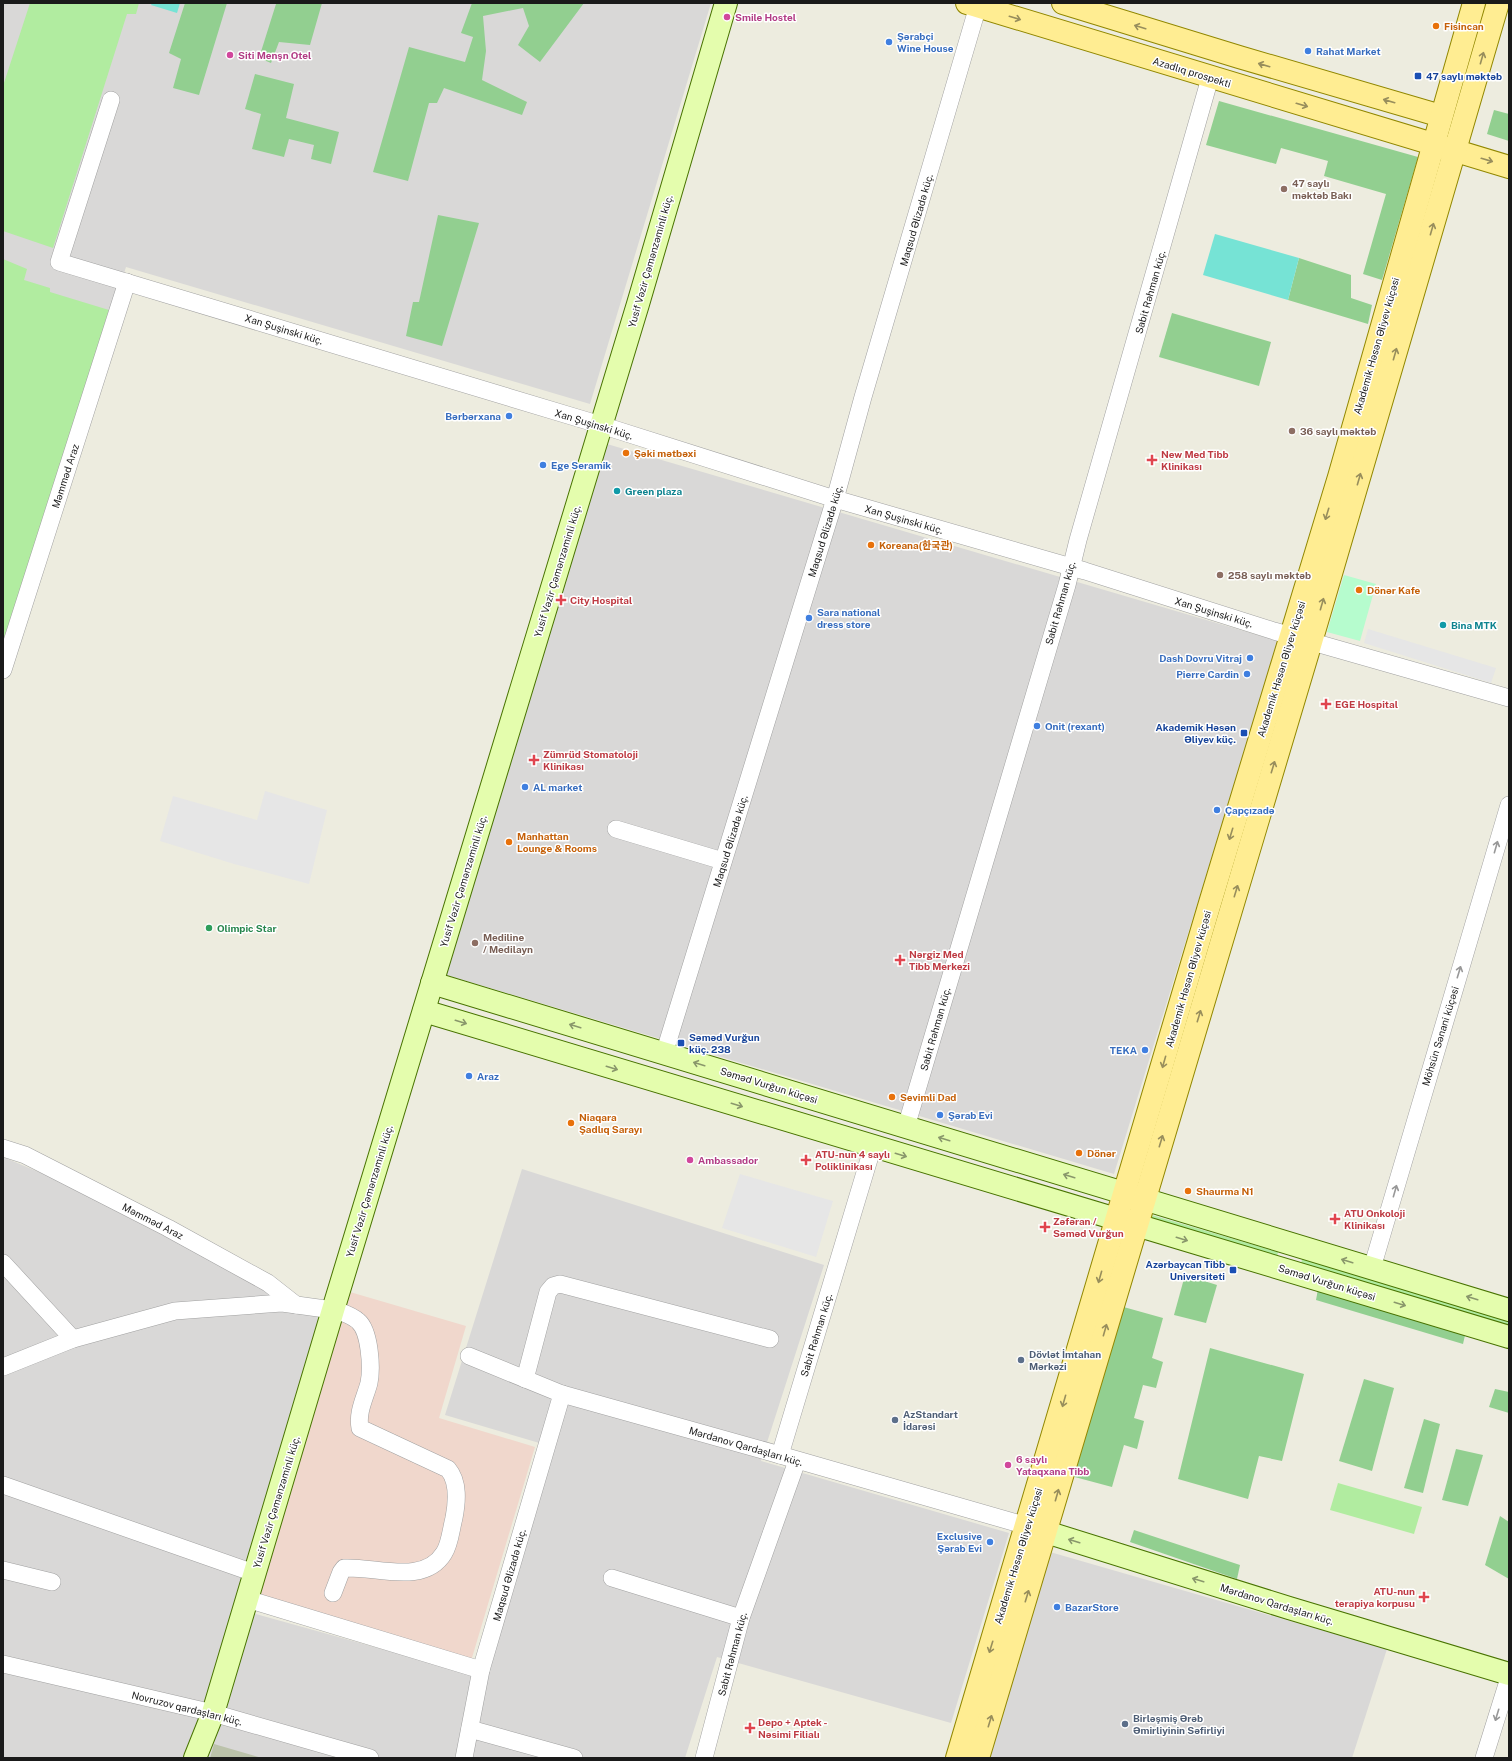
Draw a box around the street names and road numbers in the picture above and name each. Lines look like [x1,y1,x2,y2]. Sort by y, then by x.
street label: Azadlıq prospekti [1151,54,1233,90]
street label: Maqsud Əlizadə küç. [897,172,935,268]
street label: Yusif Vəzir Çəmənzəminli küç. [625,193,675,329]
street label: Sabit Rəhman küç. [1132,249,1168,335]
street label: Akademik Həsən Əliyev küçəsi [1351,276,1401,416]
street label: Xan Şuşinski küç. [244,311,324,347]
street label: Xan Şuşinski küç. [554,406,634,442]
street label: Məmməd Araz [49,442,81,510]
street label: Maqsud Əlizadə küç. [805,484,845,578]
street label: Xan Şuşinski küç. [863,502,945,536]
street label: Yusif Vəzir Çəmənzəminli küç. [531,503,583,639]
street label: Sabit Rəhman küç. [1042,560,1078,646]
street label: Xan Şuşinski küç. [1174,594,1254,630]
street label: Akademik Həsən Əliyev küçəsi [1255,599,1307,739]
street label: Maqsud Əlizadə küç. [710,794,750,888]
street label: Yusif Vəzir Çəmənzəminli küç. [437,813,489,949]
street label: Akademik Həsən Əliyev küçəsi [1163,909,1213,1049]
street label: Möhsün Sənani küçəsi [1419,985,1461,1087]
street label: Sabit Rəhman küç. [917,986,953,1072]
street label: Səməd Vurğun küçəsi [719,1064,819,1106]
street label: Yusif Vəzir Çəmənzəminli küç. [343,1123,395,1259]
street label: Məmməd Araz [120,1200,186,1242]
street label: Səməd Vurğun küçəsi [1277,1261,1377,1303]
street label: Sabit Rəhman küç. [798,1292,834,1378]
street label: Mərdanov Qardaşları küç. [688,1424,804,1468]
street label: Yusif Vəzir Çəmənzəminli küç. [250,1434,302,1570]
street label: Akademik Həsən Əliyev küçəsi [992,1486,1044,1626]
street label: Maqsud Əlizadə küç. [490,1527,528,1623]
street label: Mərdanov Qardaşları küç. [1219,1581,1335,1627]
street label: Sabit Rəhman küç. [715,1611,749,1697]
street label: Novruzov qardaşları küç. [130,1688,244,1728]

